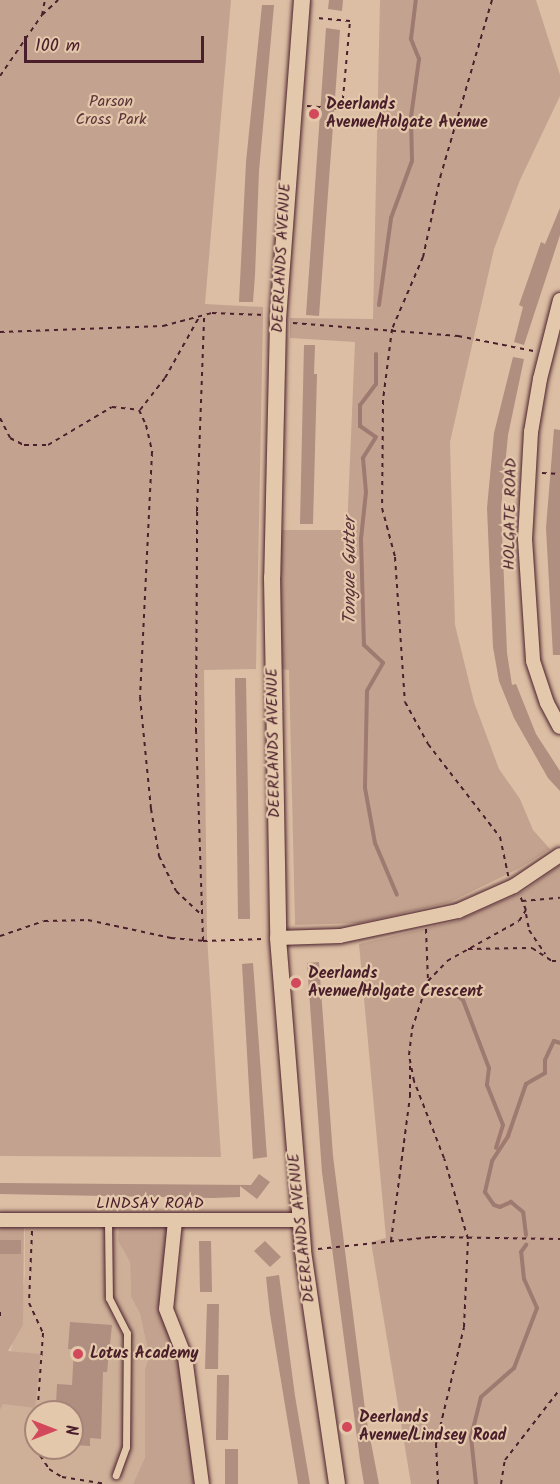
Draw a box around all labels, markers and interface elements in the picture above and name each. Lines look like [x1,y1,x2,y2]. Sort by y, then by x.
scale bar [27,24,207,62]
text: 100 m [35,32,80,61]
park label: Parson Cross Park [75,92,147,130]
place label: Deerlands Avenue/Holgate Avenue [326,95,488,133]
marker: Deerlands Avenue/Holgate Avenue [307,107,321,121]
street label: DEERLANDS AVENUE [268,182,296,334]
street label: HOLGATE ROAD [500,458,522,570]
water label: Tongue Gutter [340,517,362,625]
street label: DEERLANDS AVENUE [263,668,285,818]
place label: Deerlands Avenue/Holgate Crescent [308,964,483,1002]
marker: Deerlands Avenue/Holgate Crescent [289,976,303,990]
street label: DEERLANDS AVENUE [285,1152,319,1304]
street label: LINDSAY ROAD [96,1194,204,1214]
place label: Lotus Academy [90,1344,199,1364]
marker: Lotus Academy [71,1347,85,1361]
north arrow [24,1400,84,1460]
place label: Deerlands Avenue/Lindsey Road [359,1408,506,1446]
marker: Deerlands Avenue/Lindsey Road [340,1420,354,1434]
text: N [58,1425,83,1435]

